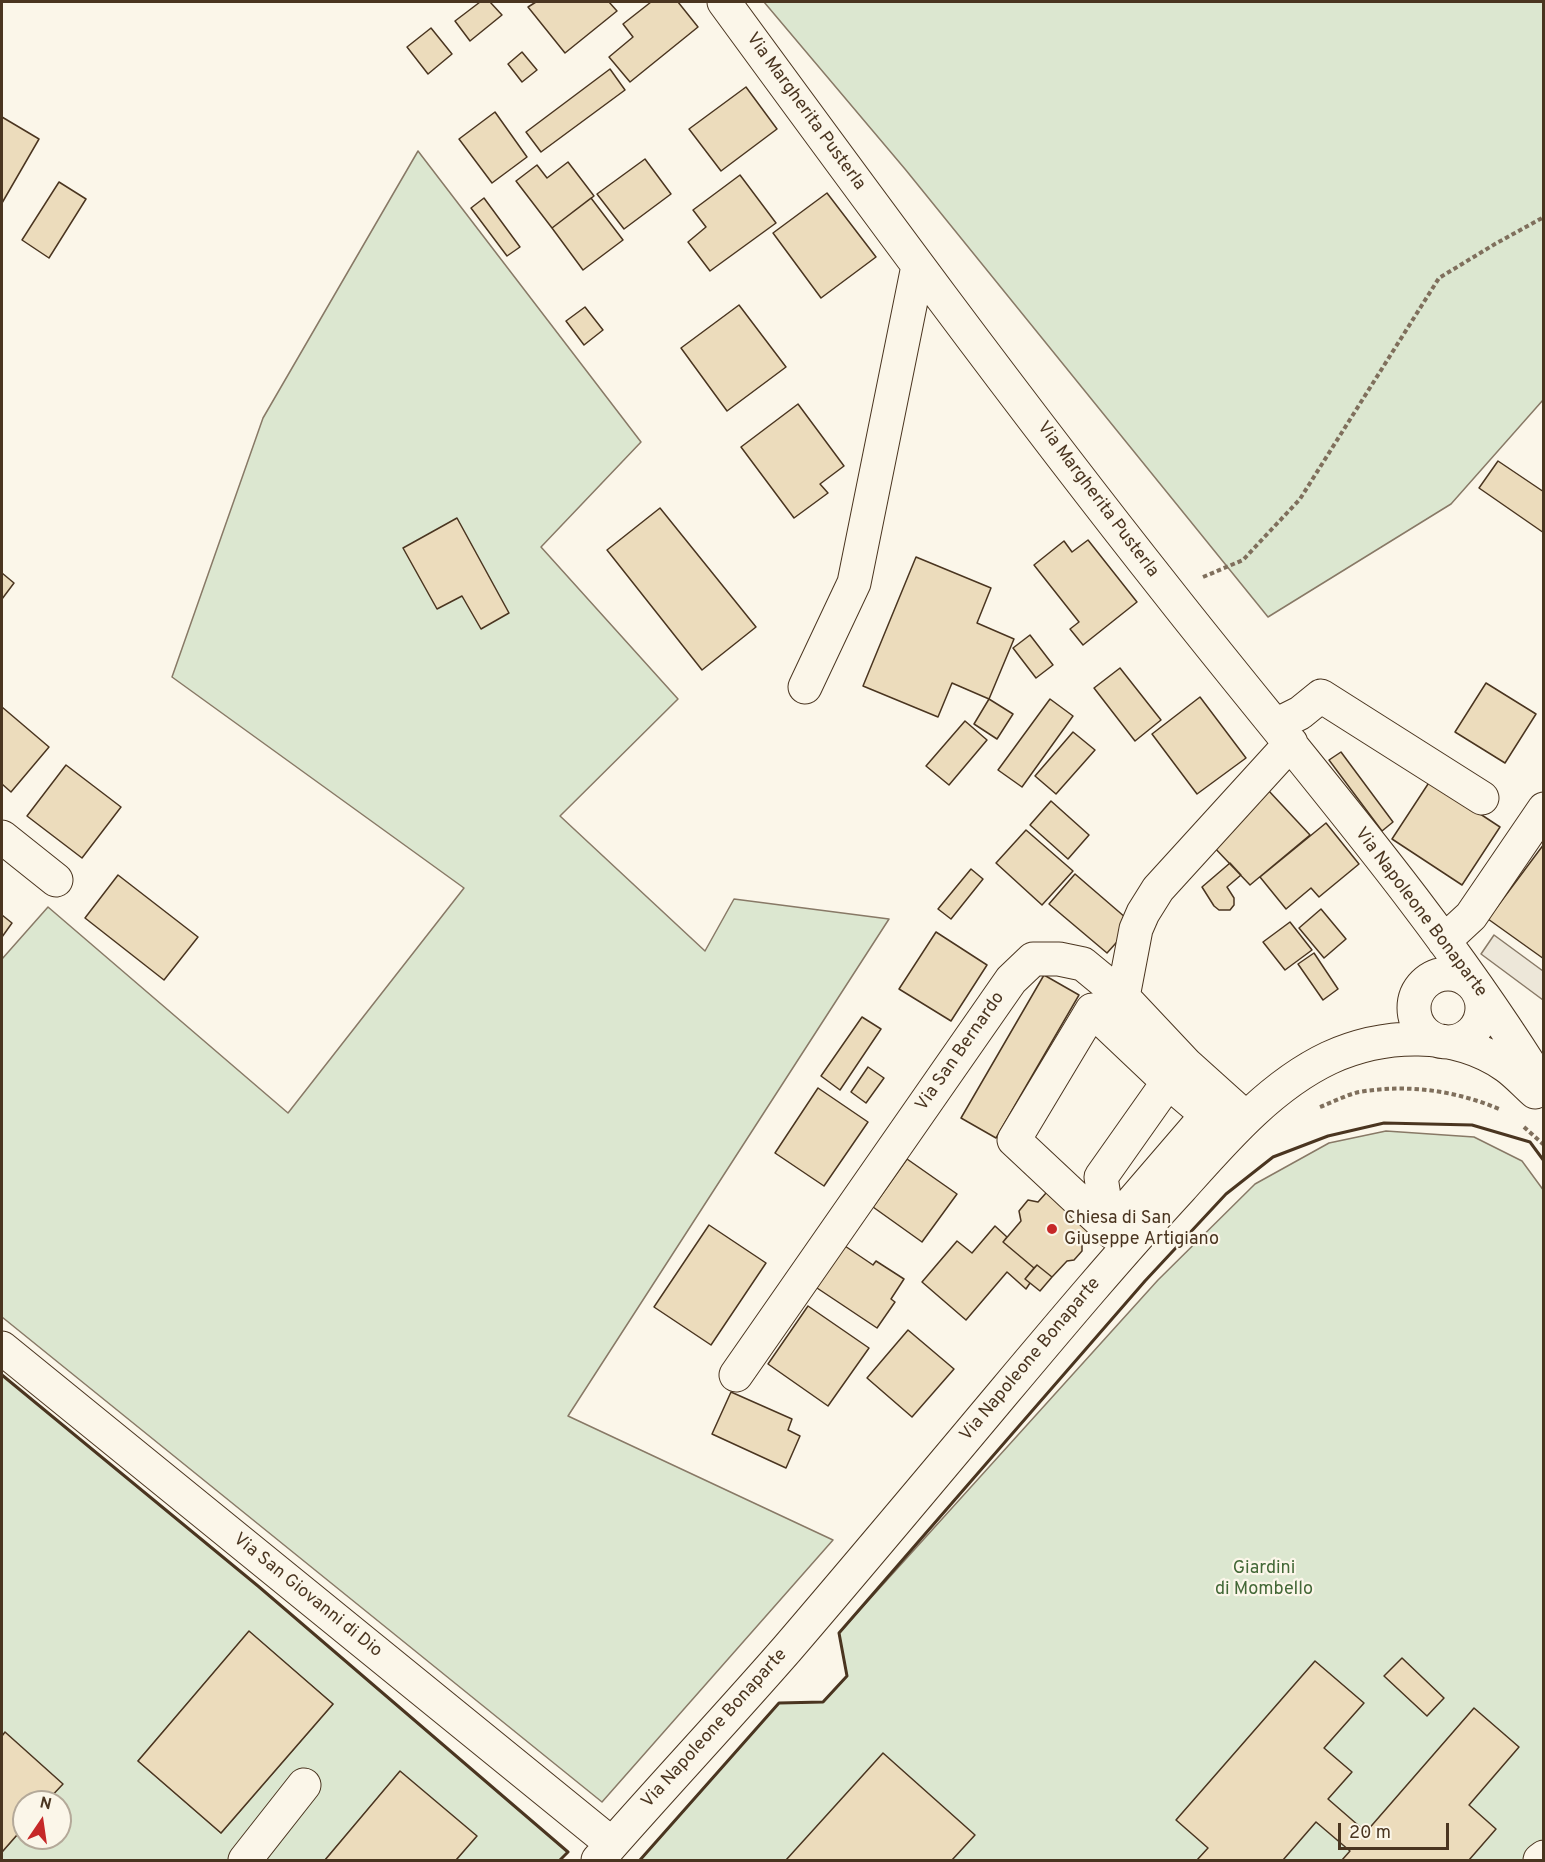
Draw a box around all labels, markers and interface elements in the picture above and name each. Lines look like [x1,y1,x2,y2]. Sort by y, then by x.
street label: Via Margherita Pusterla [741,29,869,195]
street label: Via Margherita Pusterla [1031,418,1163,582]
street label: Via Napoleone Bonaparte [1349,824,1491,1002]
street label: Via San Bernardo [912,988,1010,1116]
place label: Chiesa di San Giuseppe Artigiano [1064,1208,1219,1250]
marker: Chiesa di San Giuseppe Artigiano [1045,1222,1059,1236]
street label: Via Napoleone Bonaparte [956,1274,1106,1446]
street label: Via San Giovanni di Dio [228,1529,386,1663]
park label: Giardini di Mombello [1215,1558,1313,1600]
street label: Via Napoleone Bonaparte [638,1645,792,1813]
north arrow [12,1790,72,1850]
text: N [38,1793,53,1815]
scale bar [1341,1811,1452,1849]
text: 20 m [1349,1822,1391,1845]

